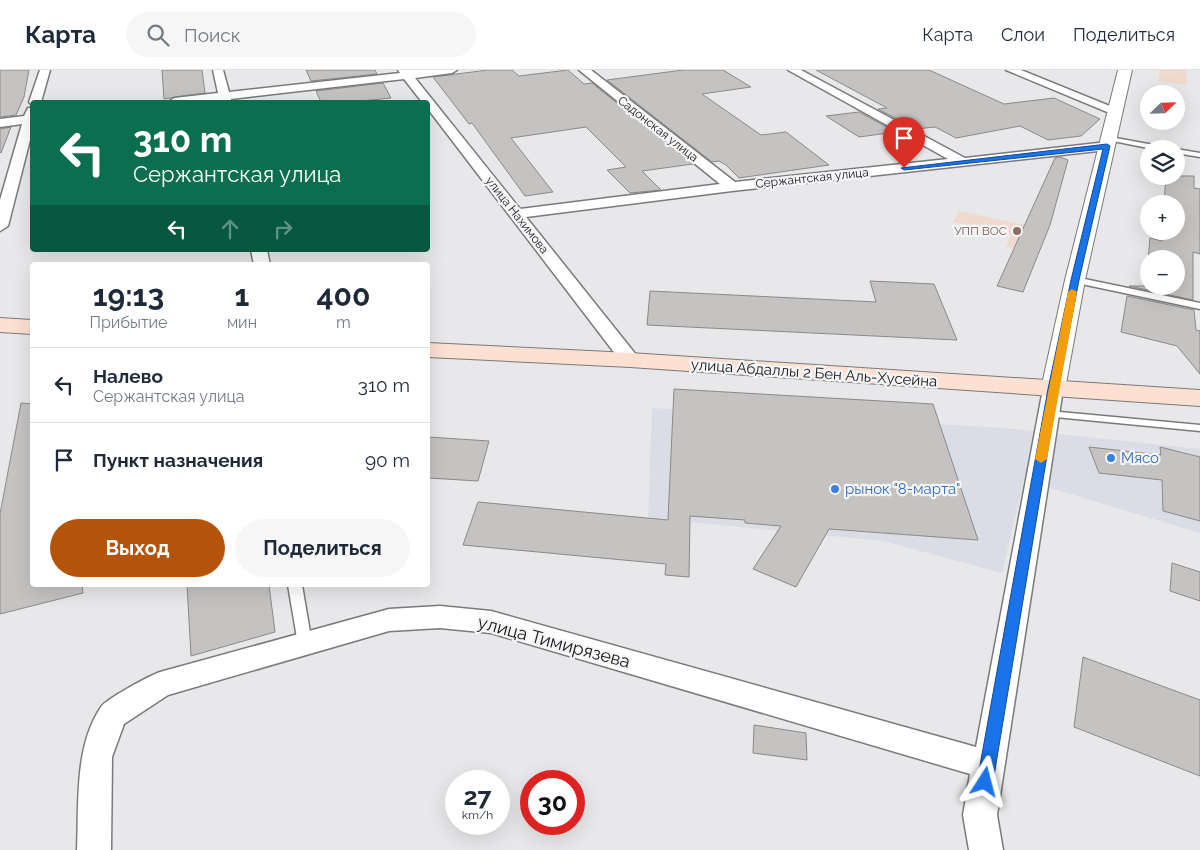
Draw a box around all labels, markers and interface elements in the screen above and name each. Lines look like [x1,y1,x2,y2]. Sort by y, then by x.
search box [126,12,476,57]
text: Карта [25,20,96,49]
icon: search [144,21,172,49]
text: Поиск [184,24,241,46]
text: Карта [922,24,973,45]
text: Слои [1001,24,1045,45]
text: Поделиться [1073,24,1175,45]
north arrow [1140,85,1185,130]
map controls [1140,85,1185,295]
street label: Садонская улица [615,93,701,165]
pin [883,117,925,168]
text: 310 m [133,119,232,160]
icon: left [50,120,115,185]
icon: arrive [890,124,918,152]
button: layers [1140,140,1185,185]
text: Сержантская улица [133,161,341,187]
street label: Сержантская улица [755,165,869,191]
street label: улица Нахимова [483,174,551,256]
button: + [1140,195,1185,240]
icon: left [163,215,191,243]
icon: ahead [216,215,244,243]
icon: right [269,215,297,243]
place label: УПП ВОС [954,224,1007,238]
marker: УПП ВОС [1011,225,1023,237]
button: − [1140,250,1185,295]
text: 19:13 [93,278,164,313]
text: 1 [235,278,249,313]
text: 400 [316,278,370,313]
text: Прибытие [90,313,167,332]
text: мин [227,313,257,332]
text: m [336,313,351,332]
street label: улица Абдаллы 2 Бен Аль-Хусейна [690,355,938,391]
text: Налево [93,365,163,387]
icon: left [50,371,78,399]
text: 310 m [358,374,410,396]
text: Сержантская улица [93,387,245,406]
icon: arrive [50,446,78,474]
text: Пункт назначения [93,449,263,471]
text: 90 m [365,449,410,471]
place label: Мясо [1121,449,1159,467]
marker: Мясо [1105,452,1117,464]
place label: рынок "8-марта" [845,480,960,498]
marker: рынок "8-марта" [829,483,841,495]
button: Выход [50,519,225,577]
button: Поделиться [235,519,410,577]
street label: улица Тимирязева [476,611,633,672]
position arrow [958,755,1010,807]
speed limit sign: 30 [520,770,585,835]
text: 27 [463,781,492,811]
text: km/h [462,808,493,822]

